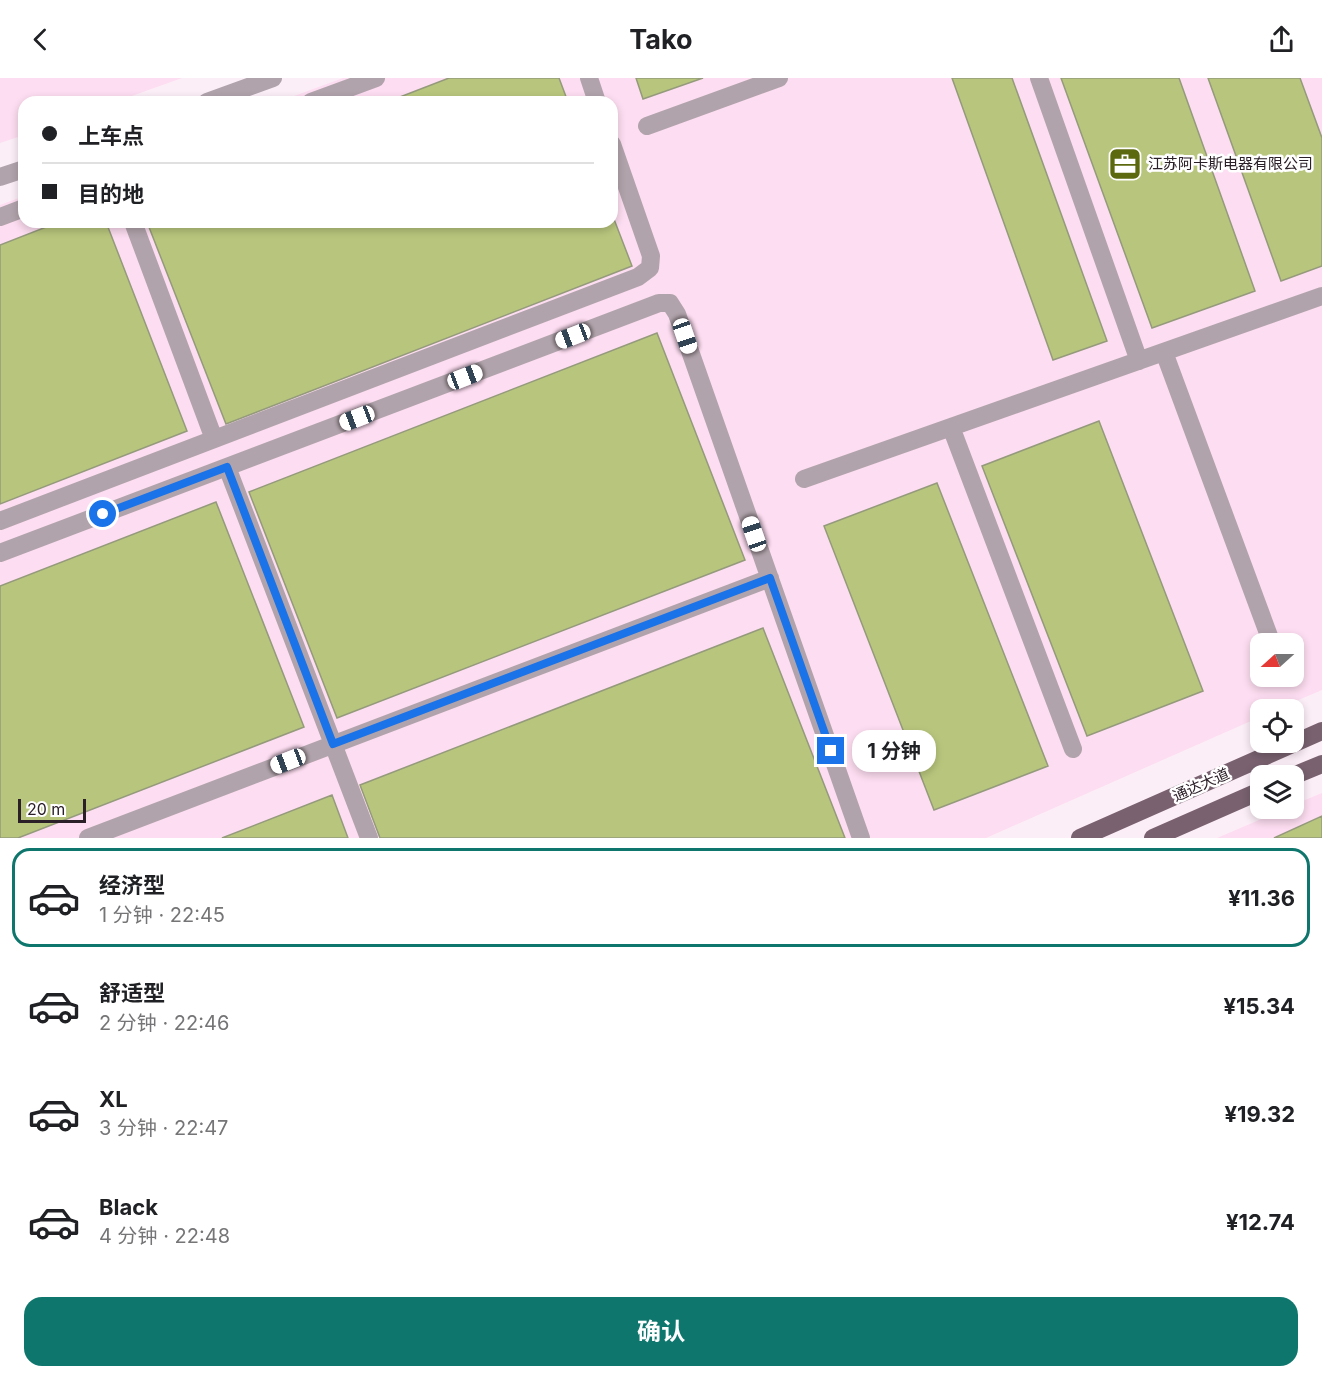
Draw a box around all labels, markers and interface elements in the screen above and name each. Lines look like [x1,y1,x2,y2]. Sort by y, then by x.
icon: back [24,23,57,56]
text: Tako [629,23,693,56]
icon: share [1265,23,1298,56]
text: 上车点 [78,123,144,149]
office icon: 江苏阿卡斯电器有限公司 [1107,146,1143,182]
place label: 江苏阿卡斯电器有限公司 [1148,154,1313,173]
text: 目的地 [78,181,144,207]
car [671,316,699,356]
car [553,321,593,351]
car [445,362,485,392]
car [337,403,377,433]
route start [89,500,116,527]
car [740,514,768,554]
north arrow [1250,633,1304,687]
map controls [1250,633,1304,819]
button: locate [1250,699,1304,753]
callout: 1 分钟 [852,730,936,772]
route end [817,737,844,764]
text: 1 分钟 [867,739,921,763]
car [268,746,308,776]
street label: 通达大道 [1170,764,1232,805]
button: layers [1250,765,1304,819]
scale bar [18,796,86,824]
text: 20 m [27,799,65,819]
icon: car [27,871,81,925]
text: 经济型 [99,872,165,898]
text: ¥11.36 [1228,885,1295,911]
text: 1 分钟 · 22:45 [99,903,225,927]
icon: car [27,979,81,1033]
text: 舒适型 [99,980,165,1006]
text: ¥15.34 [1223,993,1295,1019]
text: 2 分钟 · 22:46 [99,1011,229,1035]
text: XL [99,1086,128,1112]
icon: car [27,1087,81,1141]
text: ¥19.32 [1224,1101,1295,1127]
text: 3 分钟 · 22:47 [99,1116,228,1140]
text: Black [99,1194,158,1220]
icon: car [27,1195,81,1249]
text: ¥12.74 [1226,1209,1295,1235]
text: 4 分钟 · 22:48 [99,1224,230,1248]
button: 确认 [24,1297,1298,1366]

